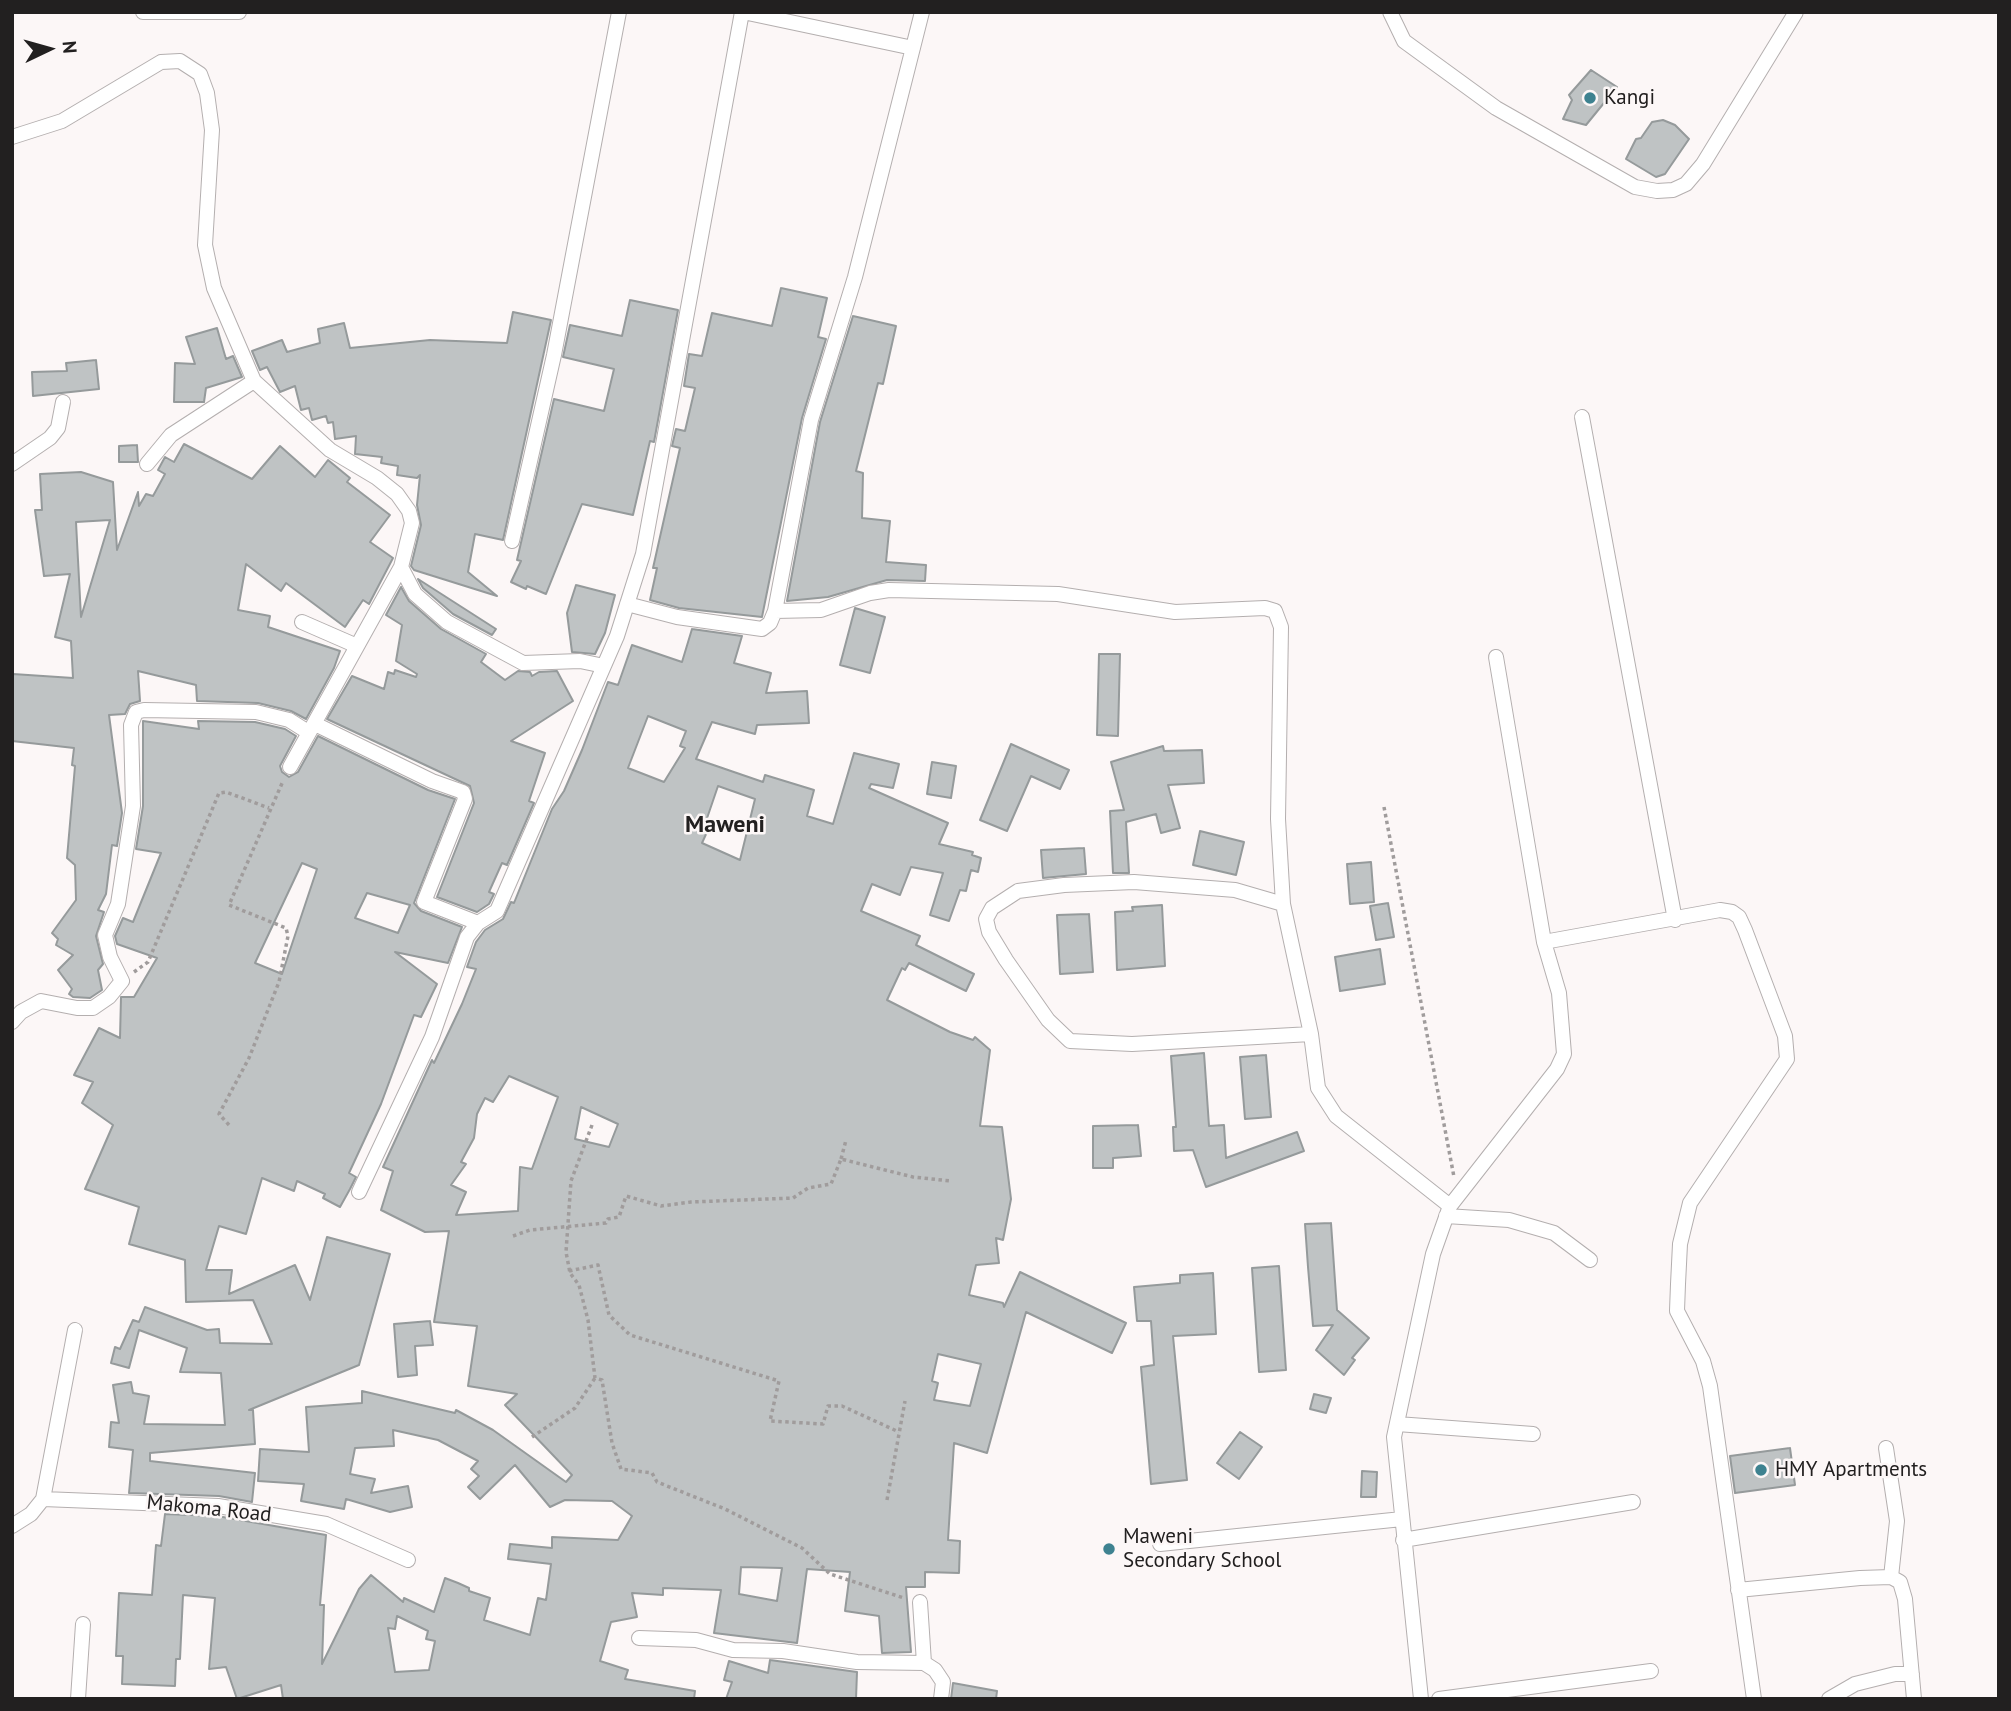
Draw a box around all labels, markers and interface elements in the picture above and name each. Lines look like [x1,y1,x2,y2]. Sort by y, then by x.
north arrow [14,14,84,84]
text: N [57,40,82,54]
place label: Kangi [1604,85,1655,111]
marker: Kangi [1582,90,1598,106]
district label: Maweni [685,811,765,839]
place label: HMY Apartments [1775,1457,1927,1483]
marker: HMY Apartments [1753,1462,1769,1478]
street label: Makoma Road [145,1490,273,1528]
place label: Maweni Secondary School [1123,1524,1281,1574]
marker: Maweni Secondary School [1101,1541,1117,1557]

